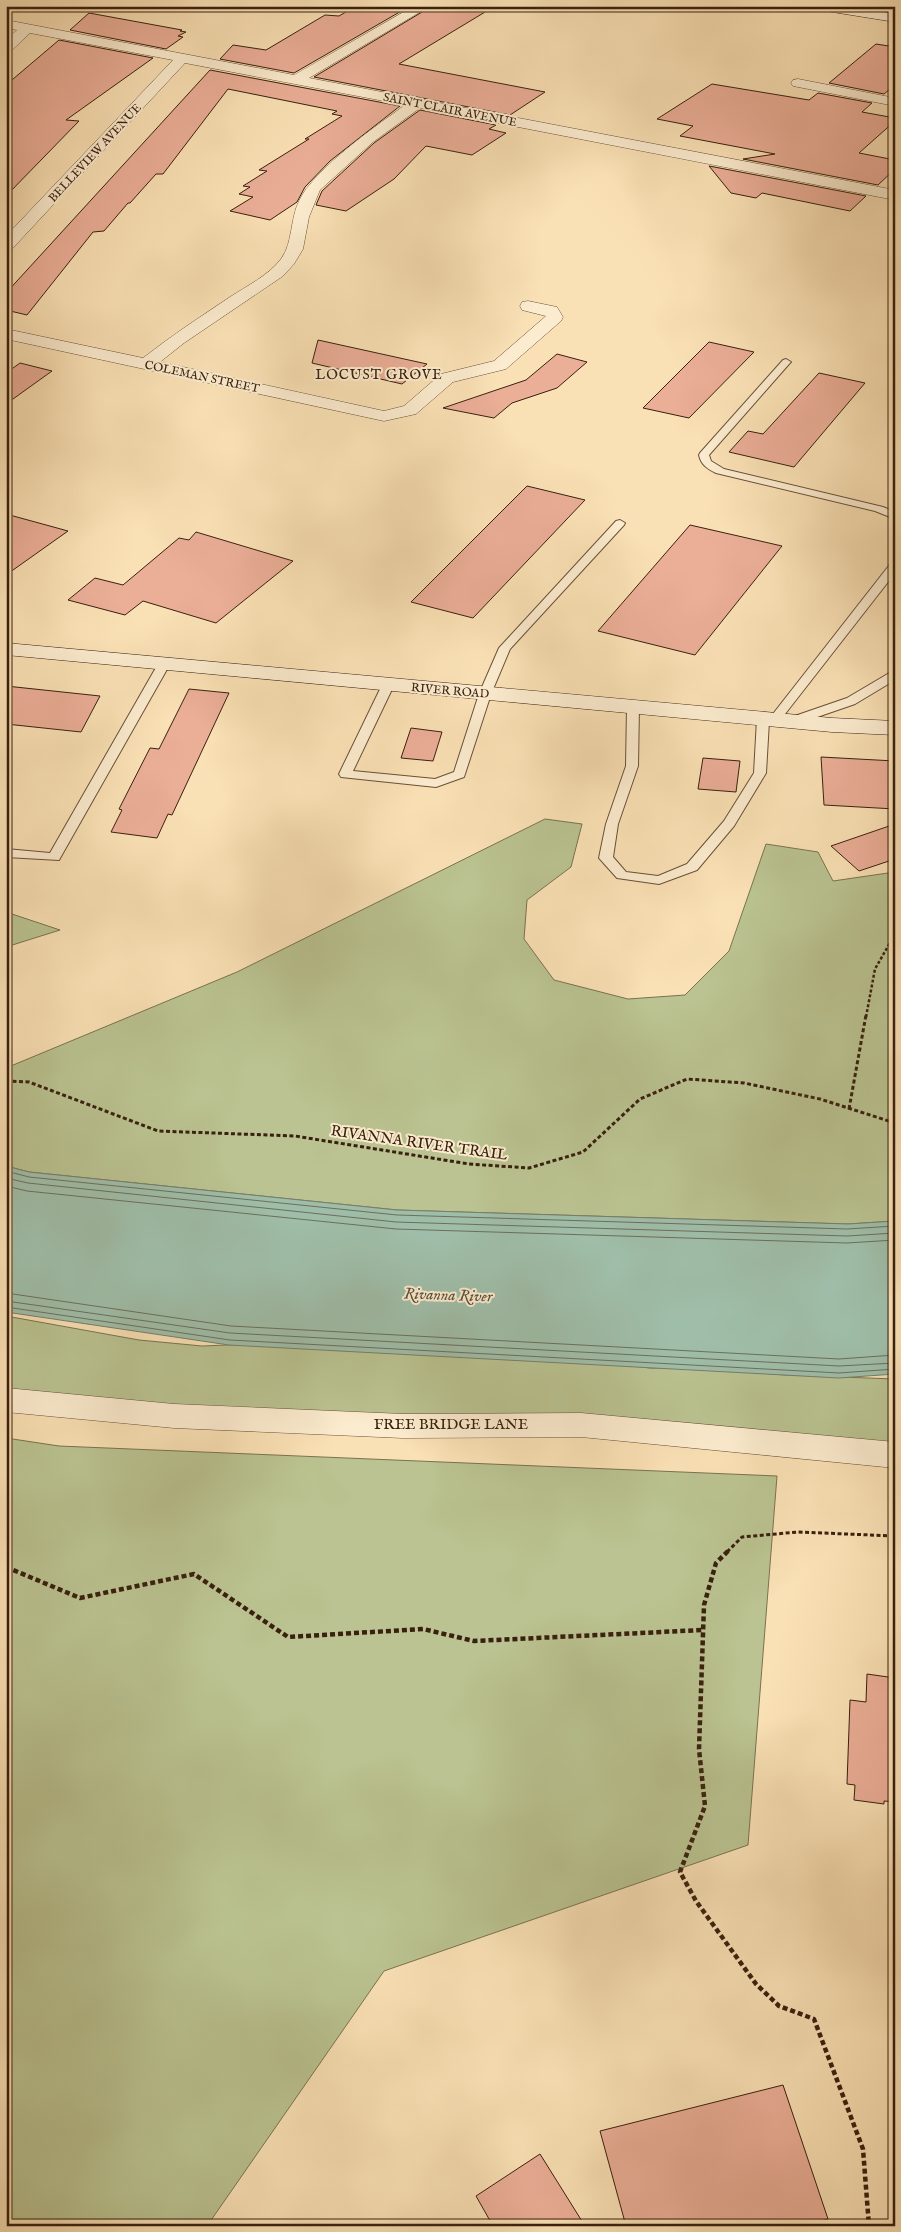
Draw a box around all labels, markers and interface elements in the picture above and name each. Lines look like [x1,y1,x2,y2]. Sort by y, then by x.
street label: SAINT CLAIR AVENUE [382,90,518,130]
street label: BELLEVIEW AVENUE [45,101,145,205]
street label: COLEMAN STREET [143,358,261,397]
district label: LOCUST GROVE [315,366,443,384]
street label: RIVER ROAD [410,680,490,702]
street label: RIVANNA RIVER TRAIL [329,1121,509,1165]
water label: Rivanna River [403,1284,494,1308]
street label: FREE BRIDGE LANE [374,1415,528,1434]

